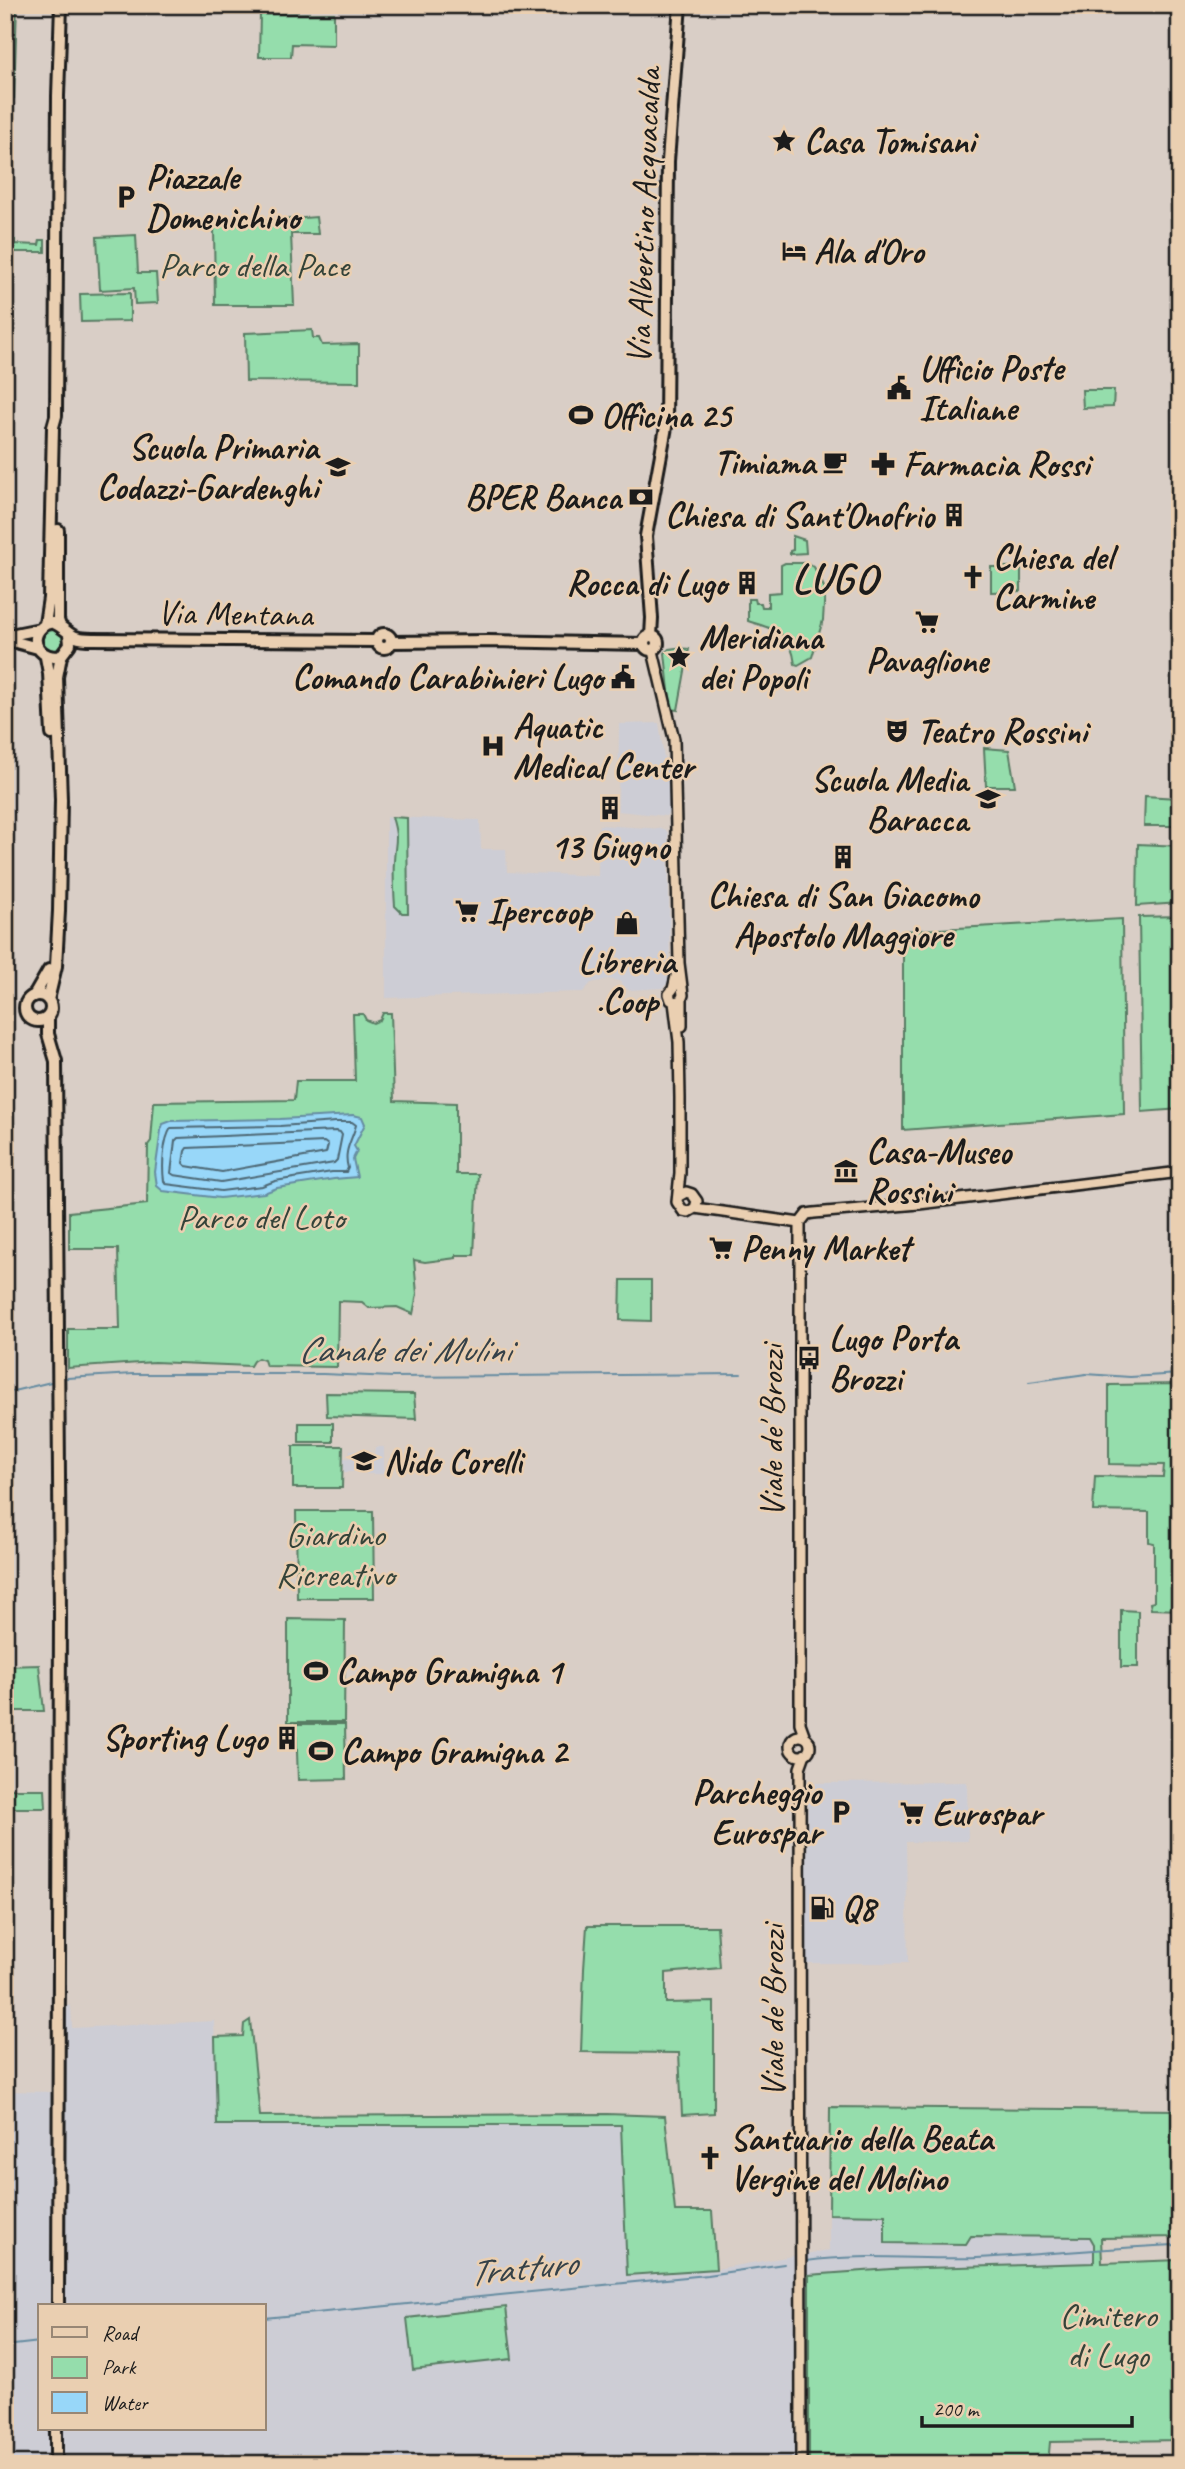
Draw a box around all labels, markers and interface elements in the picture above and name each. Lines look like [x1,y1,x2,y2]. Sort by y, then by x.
street label: Via Albertino Acquacalda [616,65,671,365]
place label: Casa Tomisani [804,119,980,164]
place icon: Casa Tomisani [770,127,798,155]
place label: Piazzale Domenichino [146,155,303,240]
parking icon: Piazzale Domenichino [112,183,140,211]
place label: Ala d'Oro [814,229,926,274]
hotel icon: Ala d'Oro [780,237,808,265]
park label: Parco della Pace [159,243,351,288]
place label: Ufficio Poste Italiane [919,346,1066,431]
public building icon: Ufficio Poste Italiane [885,374,913,402]
place label: Officina 25 [601,393,734,438]
sports icon: Officina 25 [567,401,595,429]
place label: Scuola Primaria Codazzi-Gardenghi [97,425,323,510]
place label: Timiama [714,440,818,485]
place label: Farmacia Rossi [903,442,1094,487]
cafe icon: Timiama [821,448,849,476]
pharmacy icon: Farmacia Rossi [869,450,897,478]
school or university icon: Scuola Primaria Codazzi-Gardenghi [324,453,352,481]
place label: BPER Banca [465,475,624,520]
bank icon: BPER Banca [627,483,655,511]
place label: Chiesa di Sant'Onofrio [665,493,936,538]
building icon: Chiesa di Sant'Onofrio [940,501,968,529]
place label: Chiesa del Carmine [993,535,1119,620]
district label: LUGO [792,552,882,605]
place label: Rocca di Lugo [566,561,730,606]
church icon: Chiesa del Carmine [959,563,987,591]
building icon: Rocca di Lugo [733,569,761,597]
street label: Via Mentana [157,590,315,637]
supermarket icon: Pavaglione [913,608,941,636]
place label: Meridiana dei Popoli [699,615,825,700]
place label: Pavaglione [866,638,990,683]
place icon: Meridiana dei Popoli [665,643,693,671]
place label: Comando Carabinieri Lugo [292,655,606,700]
public building icon: Comando Carabinieri Lugo [609,663,637,691]
place label: Aquatic Medical Center [513,704,697,789]
place label: Teatro Rossini [917,709,1092,754]
theatre icon: Teatro Rossini [883,717,911,745]
hospital icon: Aquatic Medical Center [479,732,507,760]
place label: Scuola Media Baracca [811,757,971,842]
school or university icon: Scuola Media Baracca [974,785,1002,813]
building icon: 13 Giugno [596,794,624,822]
place label: 13 Giugno [551,824,672,869]
building icon: Chiesa di San Giacomo Apostolo Maggiore [829,843,857,871]
place label: Chiesa di San Giacomo Apostolo Maggiore [708,873,981,958]
place label: Ipercoop [487,889,594,934]
supermarket icon: Ipercoop [453,897,481,925]
shop icon: Libreria .Coop [613,909,641,937]
place label: Libreria .Coop [578,939,679,1024]
place label: Casa-Museo Rossini [866,1129,1013,1214]
museum icon: Casa-Museo Rossini [832,1157,860,1185]
park label: Parco del Loto [178,1195,348,1240]
place label: Penny Market [741,1226,915,1271]
supermarket icon: Penny Market [707,1234,735,1262]
place label: Lugo Porta Brozzi [829,1316,961,1401]
water label: Canale dei Mulini [298,1326,519,1373]
street label: Viale de' Brozzi [749,1340,794,1517]
bus stop icon: Lugo Porta Brozzi [795,1344,823,1372]
place label: Nido Corelli [384,1439,526,1484]
school or university icon: Nido Corelli [350,1447,378,1475]
park label: Giardino Ricreativo [276,1512,398,1597]
place label: Campo Gramigna 1 [336,1649,565,1694]
sports icon: Campo Gramigna 1 [302,1657,330,1685]
place label: Sporting Lugo [102,1716,269,1761]
building icon: Sporting Lugo [273,1724,301,1752]
place label: Campo Gramigna 2 [341,1729,570,1774]
sports icon: Campo Gramigna 2 [307,1737,335,1765]
place label: Parcheggio Eurospar [692,1770,824,1855]
place label: Eurospar [932,1791,1045,1836]
parking icon: Parcheggio Eurospar [827,1798,855,1826]
supermarket icon: Eurospar [898,1799,926,1827]
place label: Q8 [842,1886,879,1931]
fuel station icon: Q8 [808,1894,836,1922]
street label: Viale de' Brozzi [750,1920,795,2097]
place label: Santuario della Beata Vergine del Molino [730,2116,996,2201]
church icon: Santuario della Beata Vergine del Molino [696,2144,724,2172]
water label: Tratturo [466,2238,583,2297]
park label: Cimitero di Lugo [1059,2293,1158,2378]
legend [38,2304,266,2430]
text: Road [102,2320,141,2346]
text: Park [102,2354,137,2380]
scale bar [922,2385,1132,2429]
text: Water [102,2390,149,2416]
text: 200 m [933,2396,980,2422]

